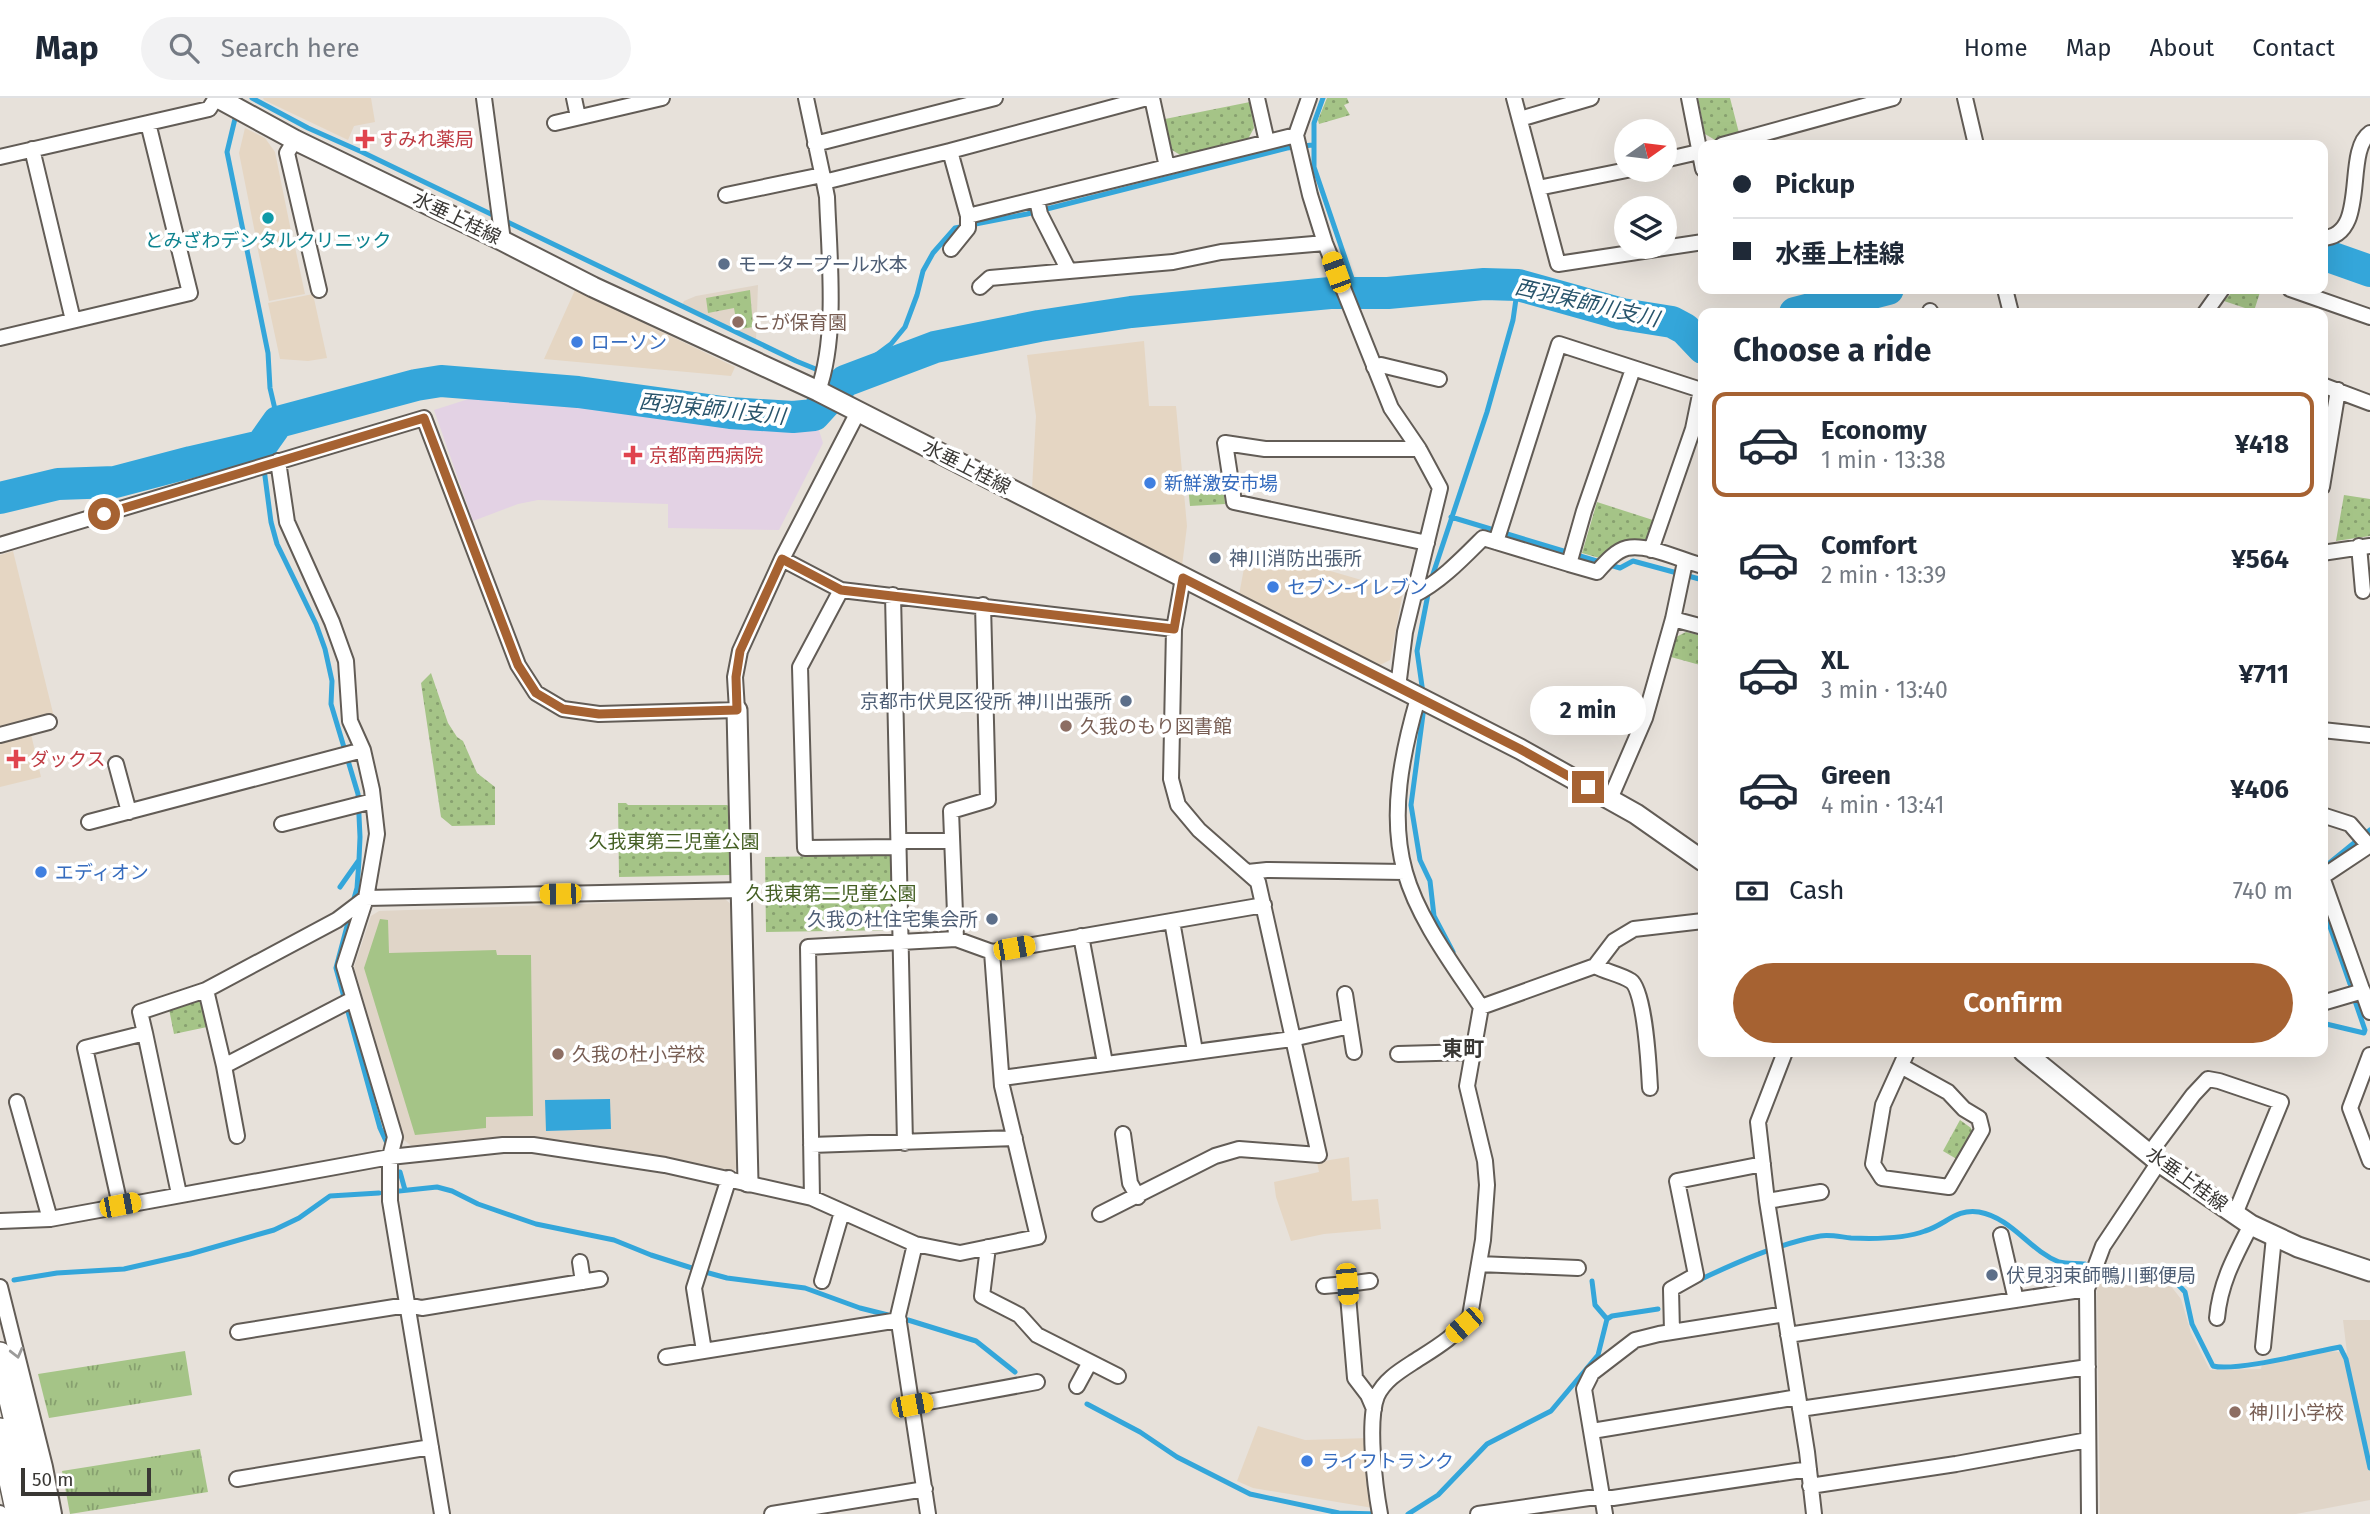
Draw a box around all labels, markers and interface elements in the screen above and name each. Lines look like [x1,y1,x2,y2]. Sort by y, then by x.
search box [141,17,631,80]
text: Map [35,28,99,68]
icon: search [165,29,203,67]
text: Search here [221,33,360,64]
text: Home [1964,34,2028,62]
text: Map [2066,34,2112,62]
text: About [2150,34,2214,62]
text: Contact [2252,34,2335,62]
north arrow [1614,119,1676,182]
map controls [1614,119,1677,259]
place label: すみれ薬局 [379,128,474,151]
marker: すみれ薬局 [357,131,373,147]
text: Pickup [1775,169,1855,200]
street label: 水垂上桂線 [409,187,505,249]
button: layers [1614,196,1677,259]
marker: とみざわデンタルクリニック [260,210,276,226]
place label: とみざわデンタルクリニック [144,229,392,252]
text: 水垂上桂線 [1775,239,1905,270]
car [1319,249,1354,295]
place label: モータープール水本 [738,253,908,276]
marker: モータープール水本 [716,256,732,272]
water label: 西羽束師川支川 [1512,274,1663,333]
place label: こが保育園 [752,311,847,334]
marker: こが保育園 [730,314,746,330]
place label: ローソン [591,331,667,354]
text: Choose a ride [1733,331,1931,369]
marker: ローソン [569,334,585,350]
water label: 西羽束師川支川 [638,388,788,430]
icon: car [1737,413,1800,476]
text: Economy [1821,415,1927,446]
text: ¥418 [2235,429,2289,460]
street label: 水垂上桂線 [919,435,1015,499]
place label: 京都南西病院 [649,444,763,467]
marker: 京都南西病院 [623,445,643,465]
text: 1 min · 13:38 [1821,446,1946,474]
place label: 新鮮激安市場 [1164,472,1278,495]
marker: 新鮮激安市場 [1142,475,1158,491]
route start [88,498,120,530]
icon: car [1737,528,1800,591]
text: Comfort [1821,530,1917,561]
text: ¥564 [2231,544,2289,575]
place label: 神川消防出張所 [1229,547,1362,570]
marker: 神川消防出張所 [1207,550,1223,566]
text: 2 min · 13:39 [1821,561,1946,589]
place label: セブン-イレブン [1287,576,1428,599]
marker: セブン-イレブン [1265,579,1281,595]
icon: car [1737,643,1800,706]
text: XL [1821,645,1849,676]
text: ¥711 [2239,659,2289,690]
text: 3 min · 13:40 [1821,676,1948,704]
callout: 2 min [1530,686,1646,734]
place label: 京都市伏見区役所 神川出張所 [860,690,1112,713]
marker: 京都市伏見区役所 神川出張所 [1118,693,1134,709]
text: 2 min [1560,696,1616,724]
place label: 久我のもり図書館 [1080,715,1232,738]
marker: 久我のもり図書館 [1058,718,1074,734]
place label: ダックス [30,748,105,771]
marker: ダックス [8,751,24,767]
icon: car [1737,758,1800,821]
text: Green [1821,760,1891,791]
route end [1572,771,1604,803]
text: ¥406 [2230,774,2289,805]
text: 4 min · 13:41 [1821,791,1944,819]
park label: 久我東第三児童公園 [588,830,760,853]
place label: エディオン [55,861,149,884]
marker: エディオン [33,864,49,880]
icon: cash [1733,872,1771,910]
text: Cash [1789,875,1845,906]
text: 740 m [2233,877,2293,905]
park label: 久我東第二児童公園 [745,882,917,905]
car [539,883,582,905]
place label: 久我の杜住宅集会所 [807,908,978,931]
marker: 久我の杜住宅集会所 [984,911,1000,927]
car [992,934,1037,962]
button: Confirm [1733,963,2293,1043]
district label: 東町 [1442,1036,1484,1062]
place label: 久我の杜小学校 [572,1043,705,1066]
marker: 久我の杜小学校 [550,1046,566,1062]
street label: 水垂上桂線 [2142,1142,2232,1216]
car [98,1191,143,1219]
car [1335,1262,1360,1306]
place label: 伏見羽束師鴨川郵便局 [2006,1264,2196,1287]
marker: 伏見羽束師鴨川郵便局 [1984,1267,2000,1283]
car [1442,1303,1487,1347]
one-way arrow [9,1347,23,1359]
car [890,1391,935,1419]
place label: 神川小学校 [2249,1401,2344,1424]
marker: 神川小学校 [2227,1404,2243,1420]
place label: ライフトランク [1321,1450,1454,1473]
marker: ライフトランク [1299,1453,1315,1469]
scale bar [21,1465,150,1497]
text: 50 m [32,1468,73,1491]

